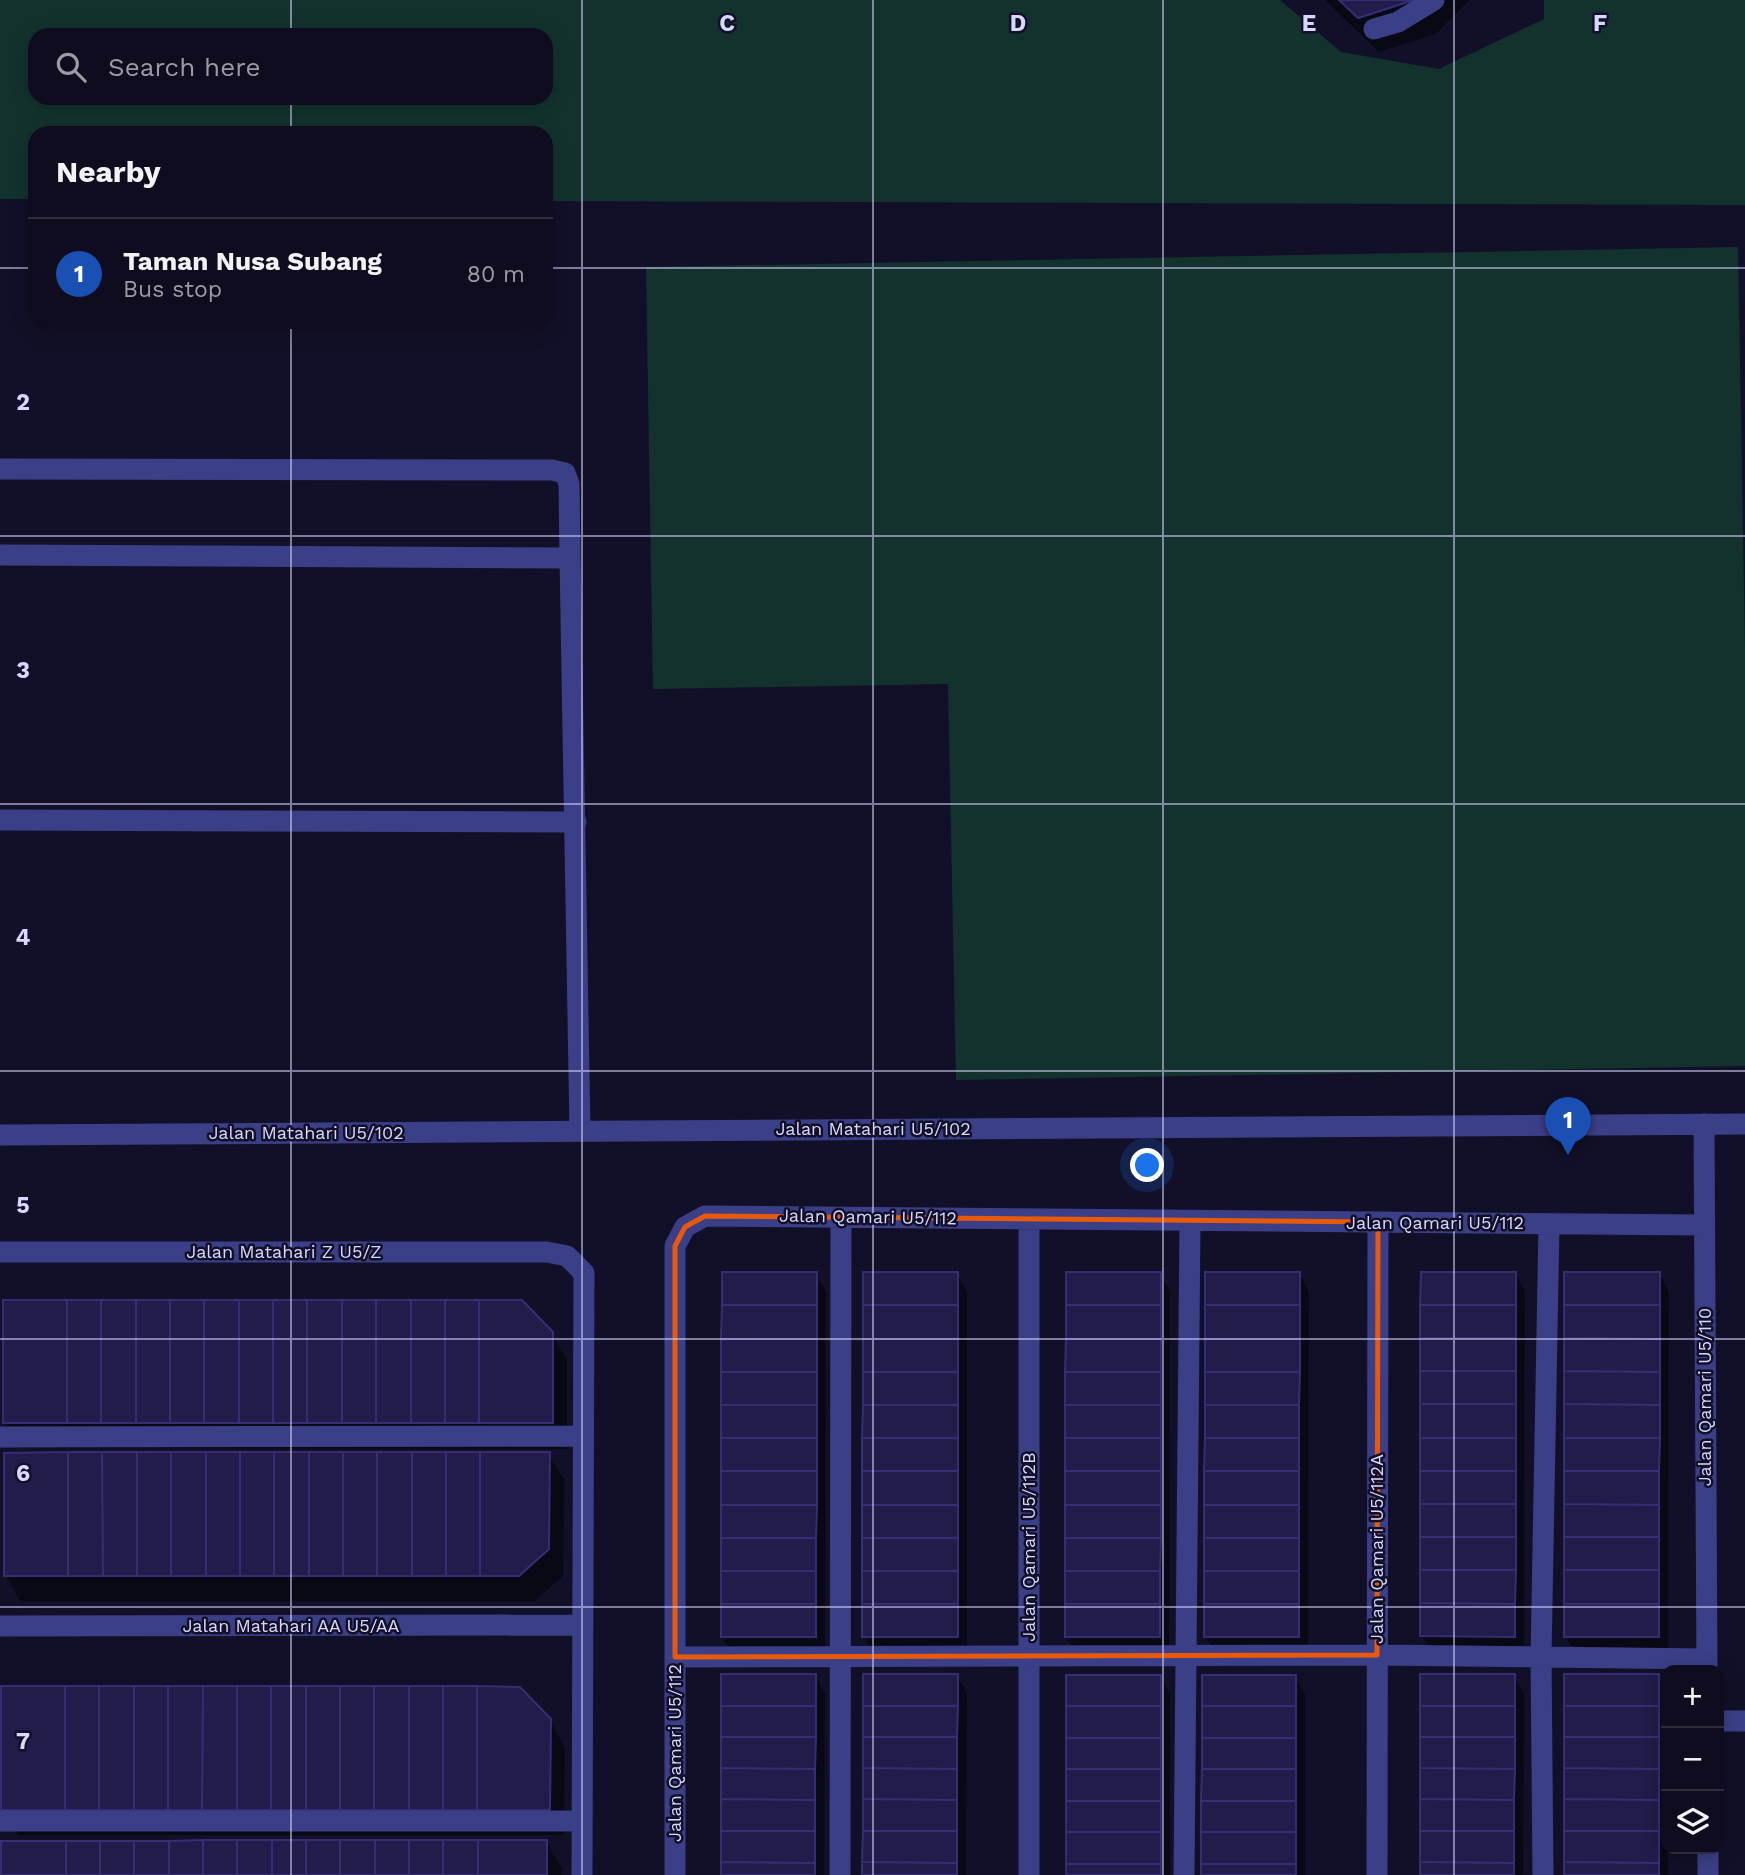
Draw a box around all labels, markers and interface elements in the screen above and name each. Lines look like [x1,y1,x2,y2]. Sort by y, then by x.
text: C [719,10,735,37]
text: D [1010,10,1026,37]
text: E [1302,10,1316,37]
text: F [1593,10,1607,37]
search box [28,28,553,105]
icon: search [52,48,90,86]
text: Search here [108,52,260,82]
text: Nearby [56,154,161,189]
text: Taman Nusa Subang [123,246,382,276]
text: 1 [74,261,84,288]
text: 80 m [467,261,525,288]
text: Bus stop [123,276,222,303]
text: 2 [16,389,30,416]
text: 3 [16,657,30,684]
text: 4 [16,924,31,951]
pin: 1 [1545,1097,1591,1155]
street label: Jalan Matahari U5/102 [775,1118,971,1139]
street label: Jalan Matahari U5/102 [208,1122,404,1143]
your location [1130,1148,1164,1182]
text: 5 [16,1192,30,1219]
street label: Jalan Qamari U5/112 [779,1204,957,1229]
street label: Jalan Qamari U5/112 [1346,1212,1524,1233]
street label: Jalan Matahari Z U5/Z [186,1241,382,1262]
street label: Jalan Qamari U5/110 [1694,1308,1715,1486]
street label: Jalan Qamari U5/112B [1018,1452,1039,1642]
street label: Jalan Qamari U5/112A [1366,1454,1387,1644]
text: 6 [16,1460,30,1487]
street label: Jalan Matahari AA U5/AA [183,1615,400,1636]
street label: Jalan Qamari U5/112 [664,1664,685,1842]
map controls [1661,1665,1724,1854]
button: + [1661,1665,1724,1728]
text: 7 [16,1728,30,1755]
button: − [1661,1728,1724,1791]
button: layers [1661,1791,1724,1854]

